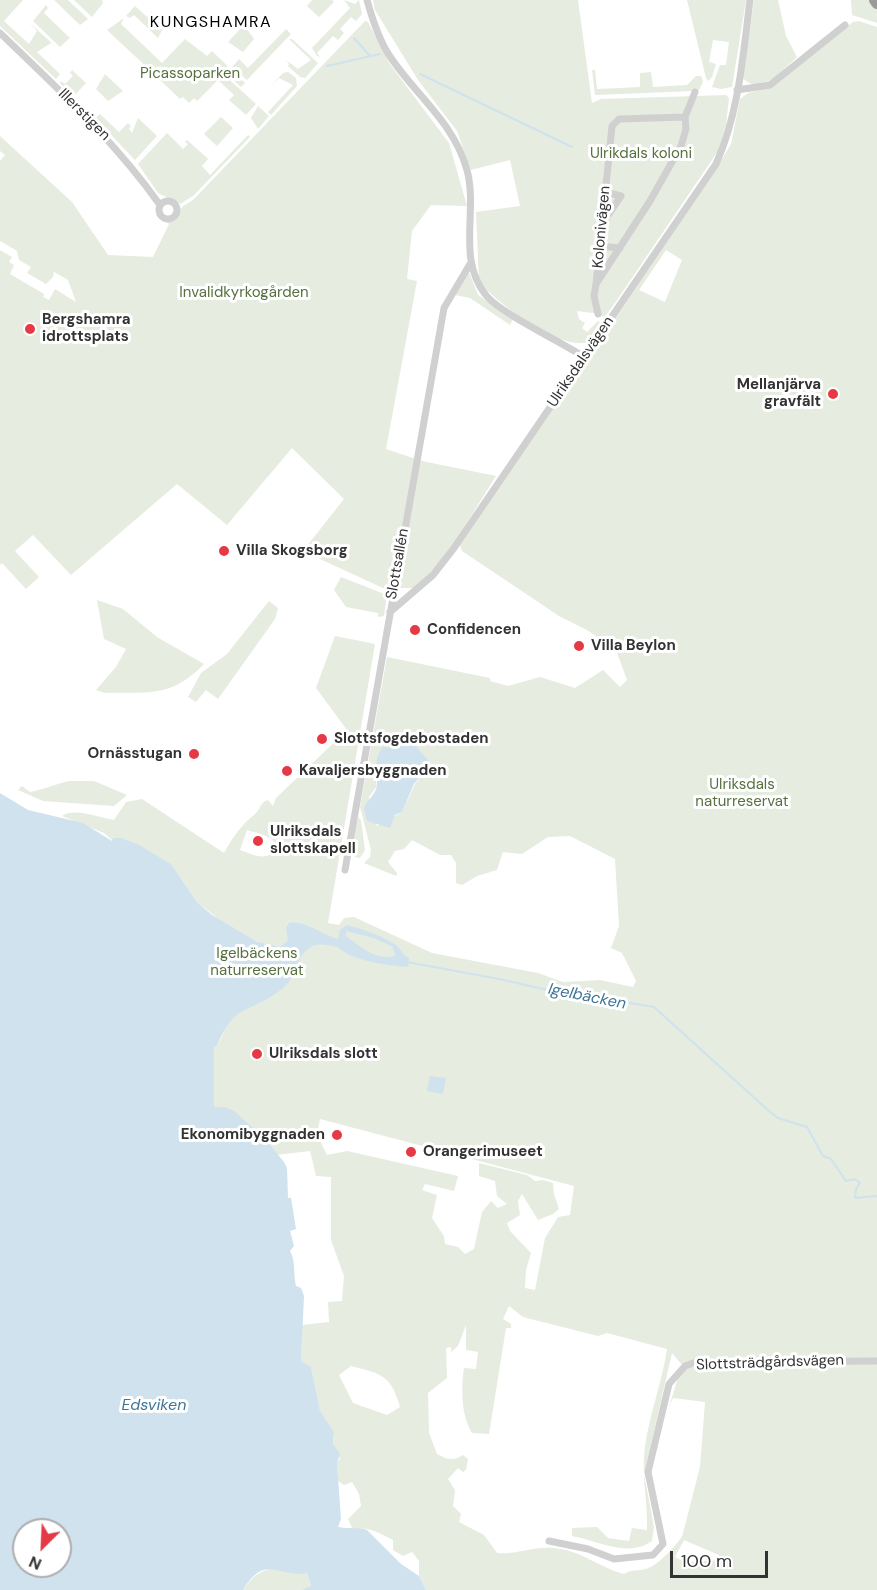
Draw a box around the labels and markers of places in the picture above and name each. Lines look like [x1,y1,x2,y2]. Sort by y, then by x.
place label: Bergshamra idrottsplats [42,311,131,346]
marker: Bergshamra idrottsplats [23,322,37,336]
place label: Mellanjärva gravfält [737,376,821,411]
marker: Mellanjärva gravfält [826,387,840,401]
place label: Villa Skogsborg [236,542,348,560]
marker: Villa Skogsborg [217,544,231,558]
place label: Confidencen [427,621,521,639]
marker: Confidencen [408,623,422,637]
place label: Villa Beylon [591,637,676,655]
marker: Villa Beylon [572,639,586,653]
place label: Slottsfogdebostaden [334,730,488,748]
marker: Slottsfogdebostaden [315,732,329,746]
place label: Ornässtugan [88,745,182,763]
marker: Ornässtugan [187,747,201,761]
place label: Kavaljersbyggnaden [299,762,447,780]
marker: Kavaljersbyggnaden [280,764,294,778]
place label: Ulriksdals slottskapell [270,823,356,858]
marker: Ulriksdals slottskapell [251,834,265,848]
place label: Ulriksdals slott [269,1045,378,1063]
marker: Ulriksdals slott [250,1047,264,1061]
place label: Ekonomibyggnaden [181,1126,325,1144]
marker: Ekonomibyggnaden [330,1128,344,1142]
place label: Orangerimuseet [423,1143,543,1161]
marker: Orangerimuseet [404,1145,418,1159]

